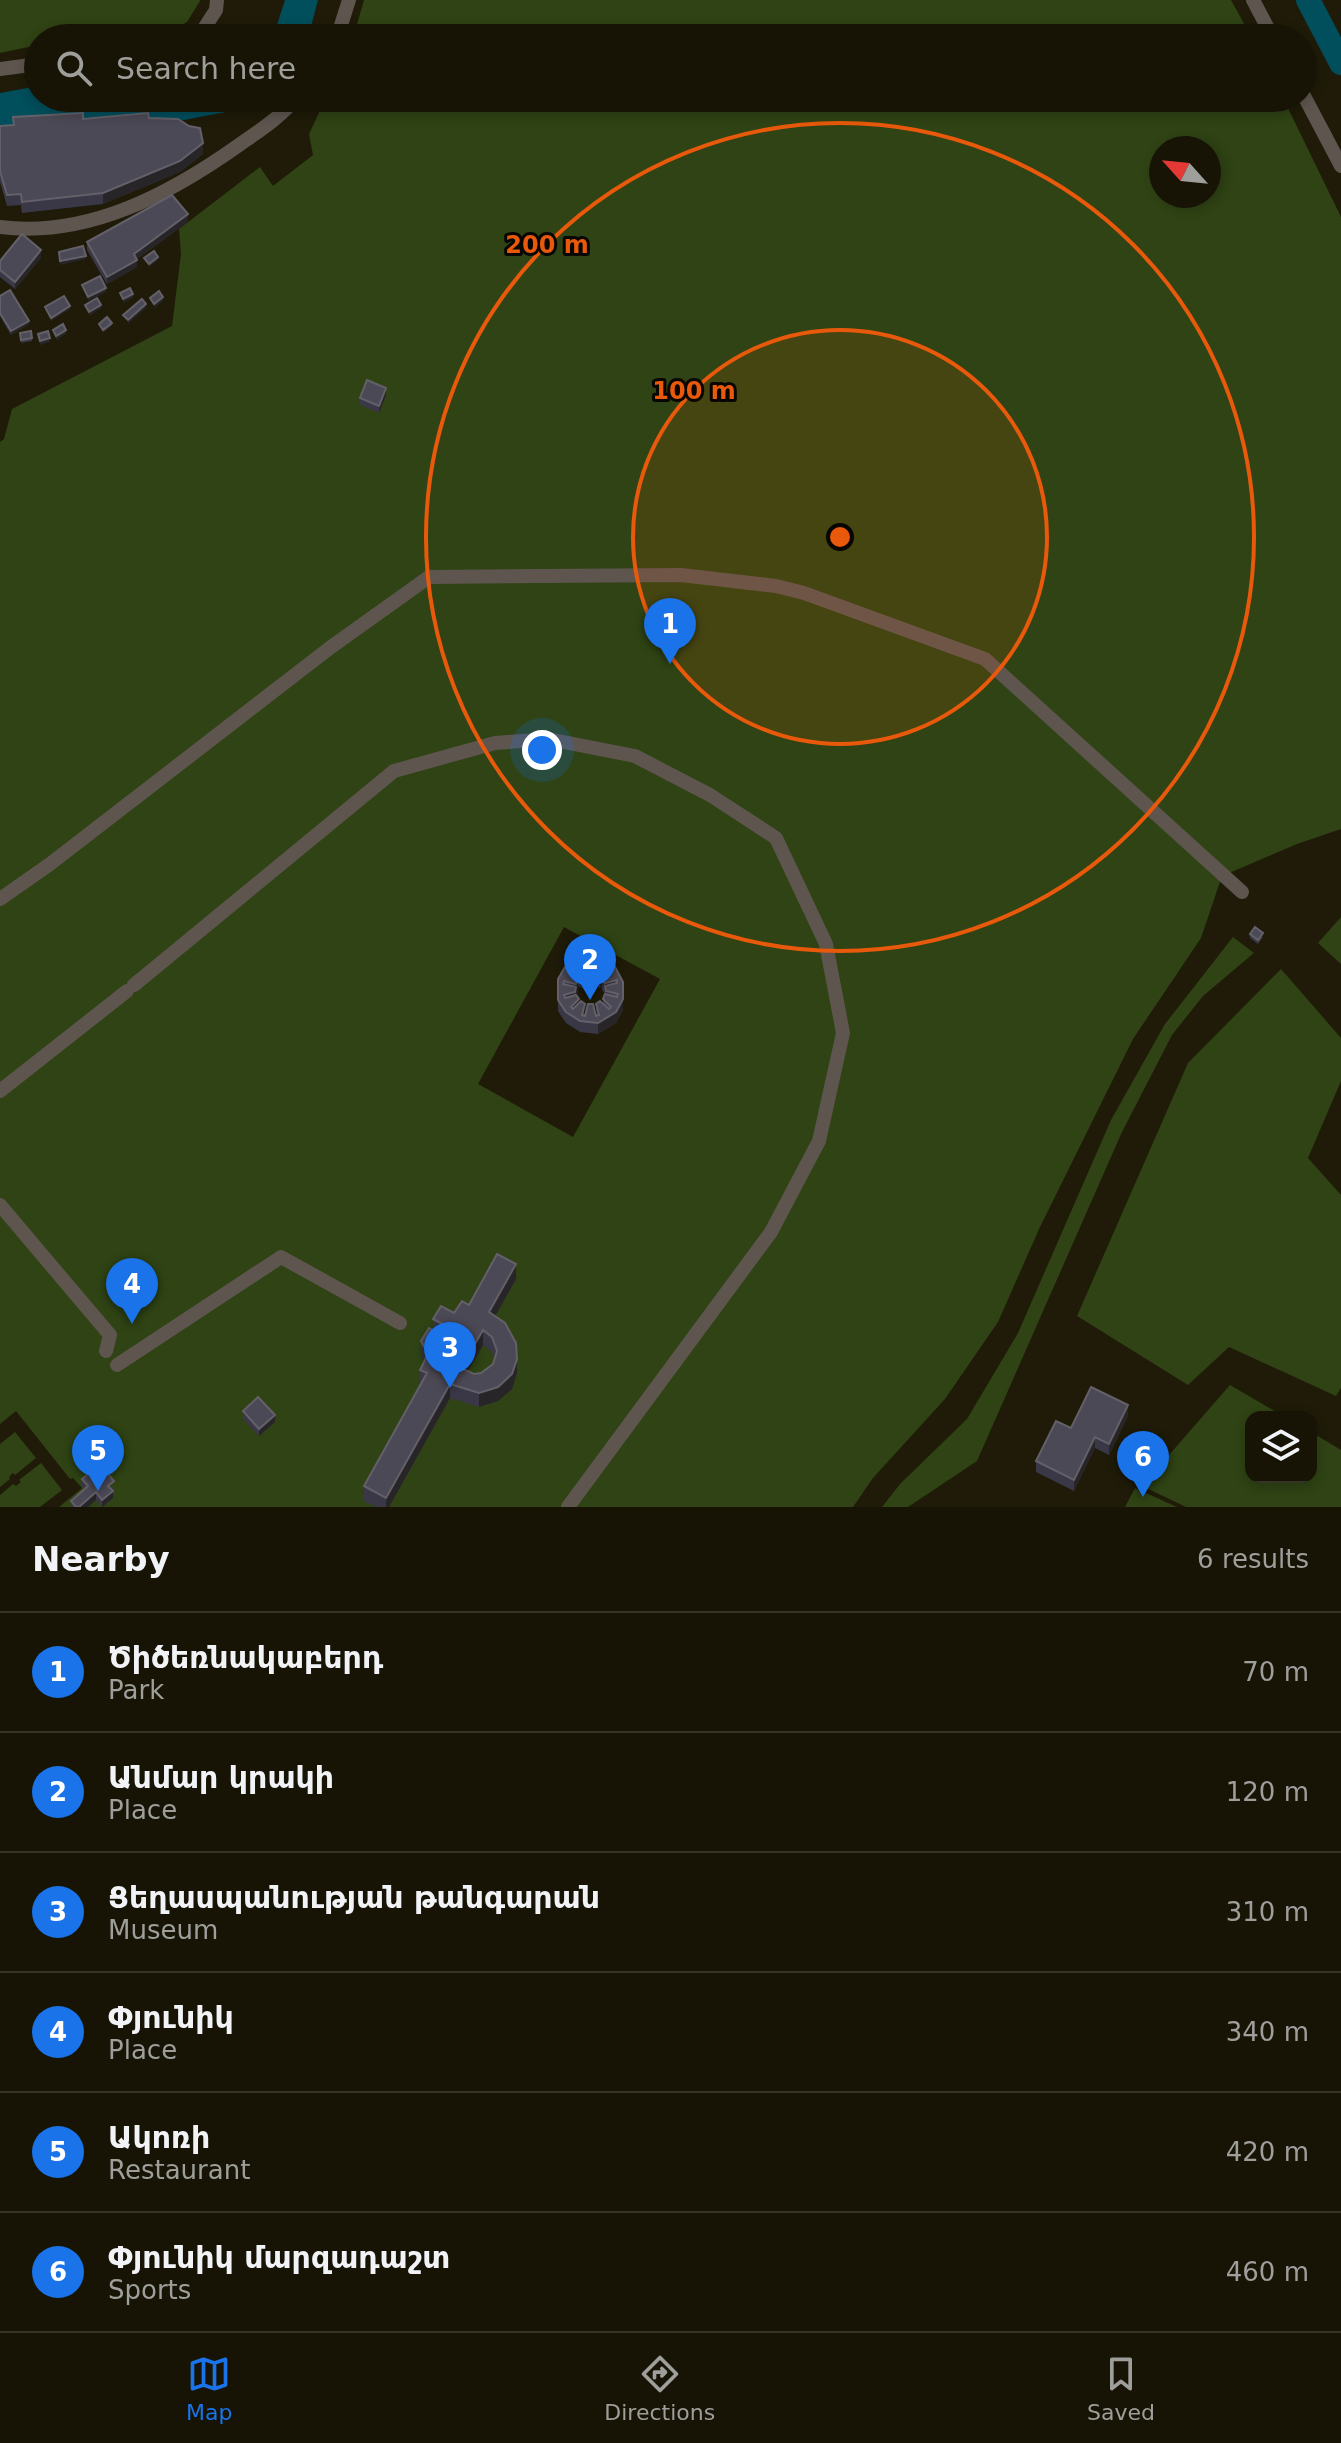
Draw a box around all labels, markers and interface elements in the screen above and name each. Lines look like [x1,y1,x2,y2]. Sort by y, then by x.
search box [24,24,1317,112]
icon: search [52,46,96,90]
text: Search here [116,51,296,86]
north arrow [1149,136,1221,208]
text: 200 m [505,231,589,259]
text: 100 m [652,377,736,405]
centre of rings [826,523,854,551]
pin: 1 [644,598,696,664]
your location [522,730,562,770]
pin: 2 [564,934,616,1000]
pin: 4 [106,1258,158,1324]
pin: 3 [424,1322,476,1388]
map controls [1245,1411,1317,1483]
button: layers [1245,1411,1317,1483]
pin: 5 [72,1425,124,1491]
pin: 6 [1117,1431,1169,1497]
text: Nearby [32,1539,170,1579]
text: 6 results [1197,1544,1309,1574]
text: Ծիծեռնակաբերդ [108,1640,383,1675]
text: 1 [49,1657,67,1687]
text: 70 m [1242,1657,1309,1687]
text: Park [108,1675,164,1705]
text: Անմար կրակի [108,1760,334,1795]
text: 2 [49,1777,67,1807]
text: 120 m [1226,1777,1309,1807]
text: Place [108,1795,177,1825]
text: Ցեղասպանության թանգարան [108,1880,600,1915]
text: 3 [49,1897,67,1927]
text: 310 m [1226,1897,1309,1927]
text: Museum [108,1915,218,1945]
text: Փյունիկ [108,2000,234,2035]
text: 4 [49,2017,67,2047]
text: 340 m [1226,2017,1309,2047]
text: Place [108,2035,177,2065]
text: Ակոռի [108,2120,210,2155]
text: 5 [49,2137,67,2167]
text: 420 m [1226,2137,1309,2167]
text: Restaurant [108,2155,250,2185]
text: Փյունիկ մարզադաշտ [108,2240,450,2275]
text: 6 [49,2257,67,2287]
text: 460 m [1226,2257,1309,2287]
text: Sports [108,2275,191,2305]
tab: Map [186,2352,232,2425]
tab: Directions [604,2352,715,2425]
tab: Saved [1087,2352,1155,2425]

